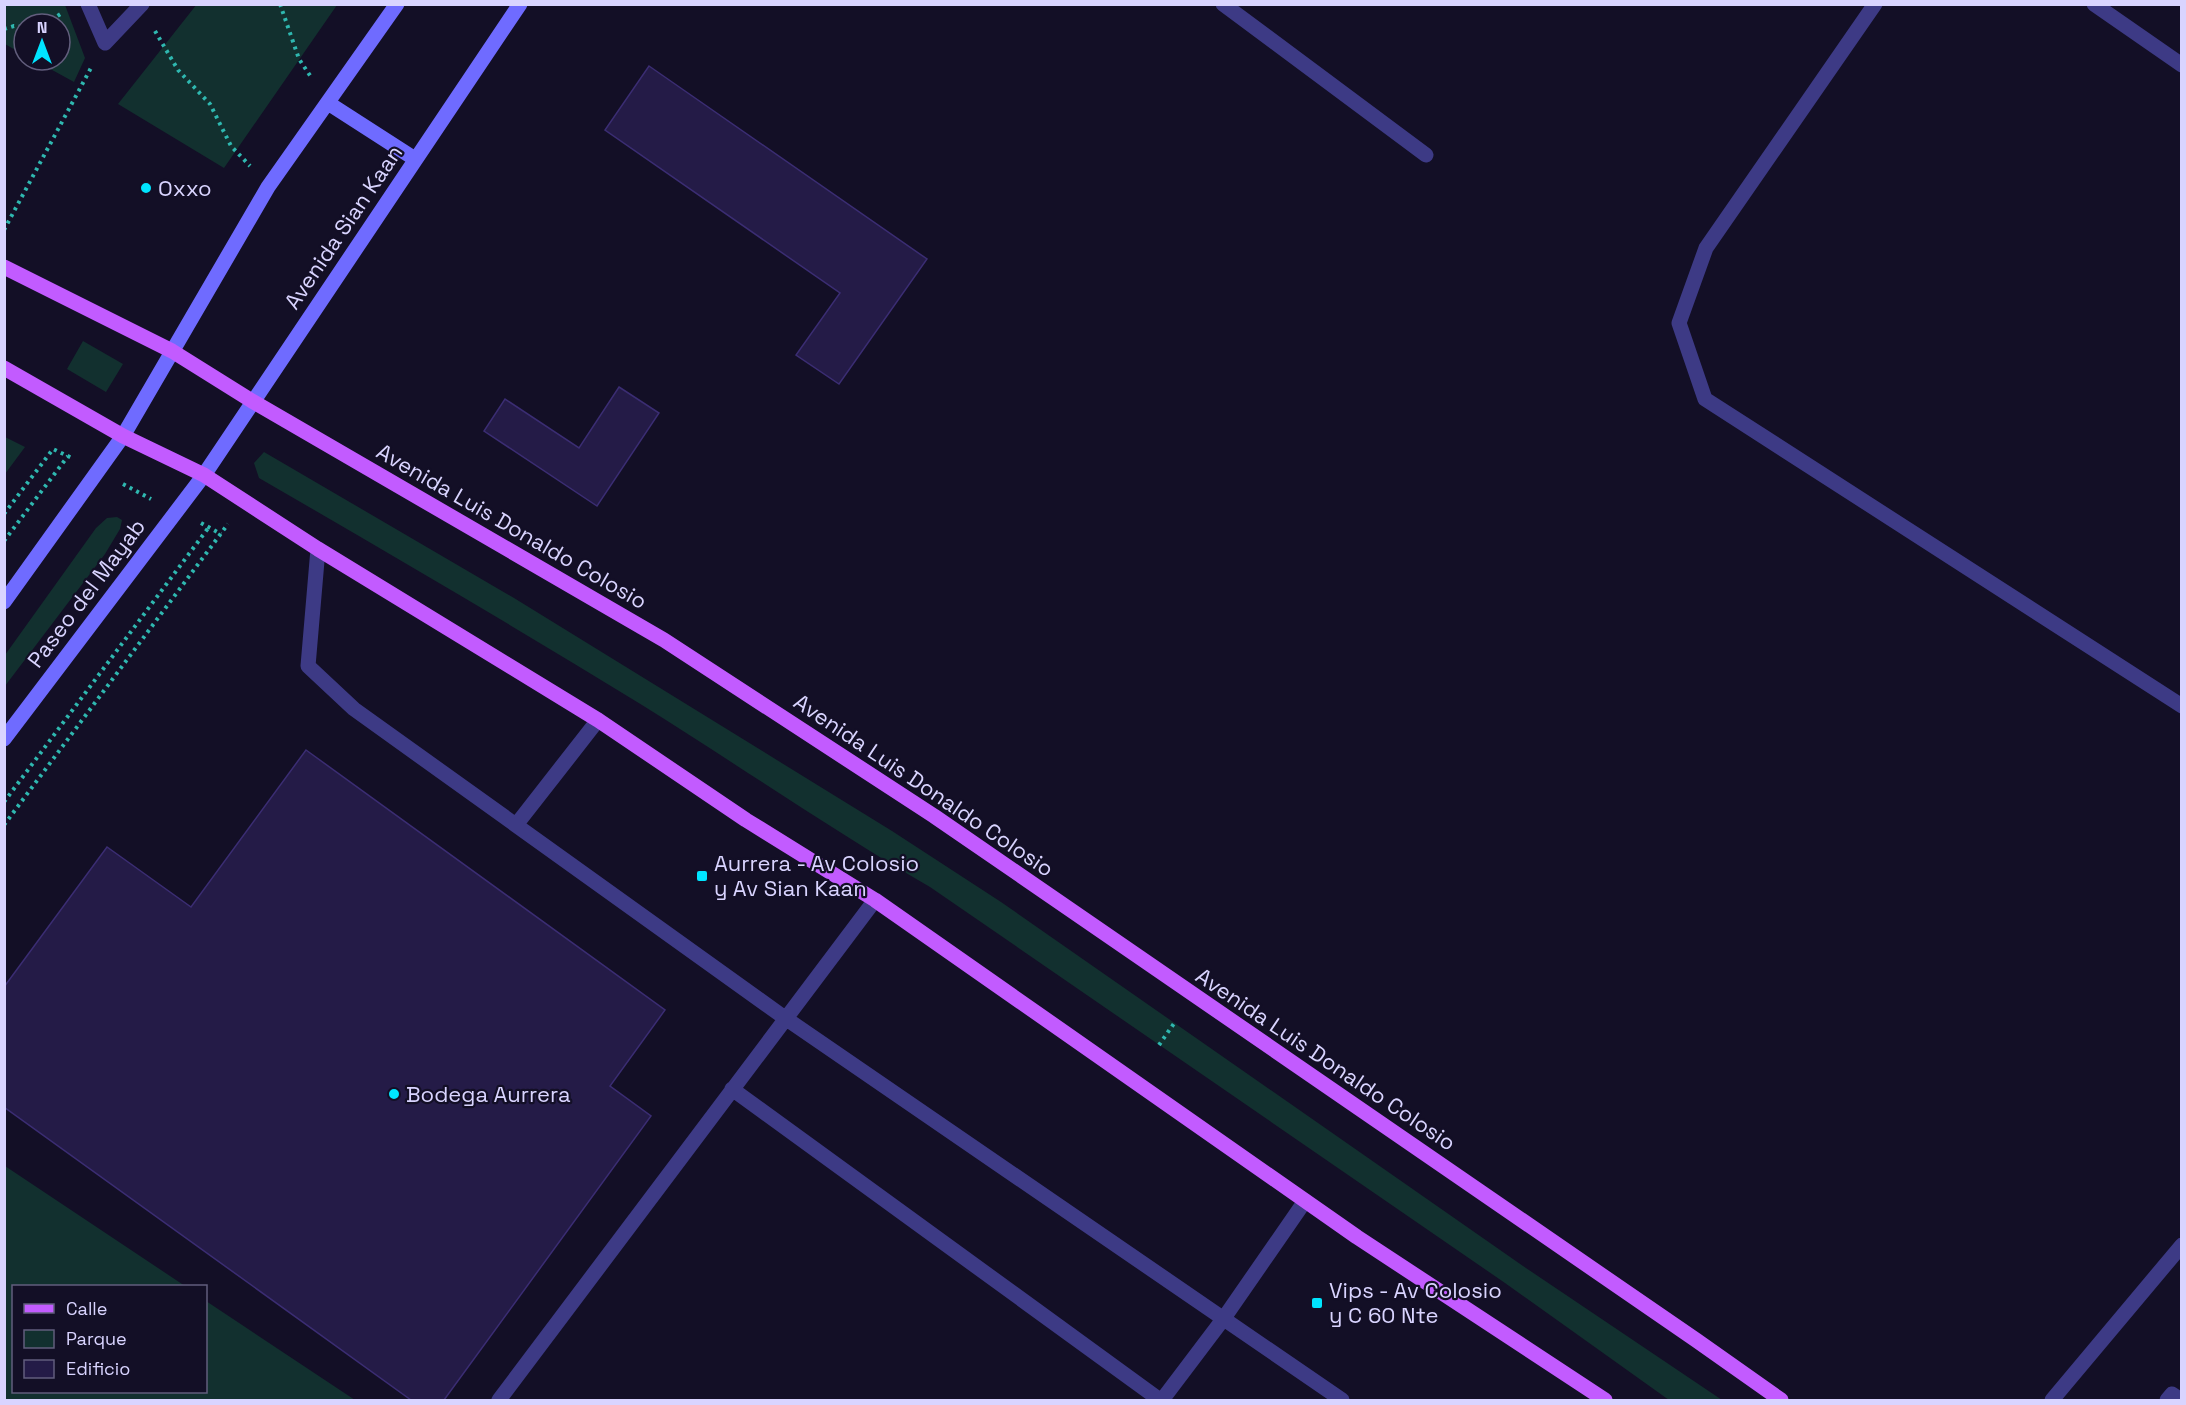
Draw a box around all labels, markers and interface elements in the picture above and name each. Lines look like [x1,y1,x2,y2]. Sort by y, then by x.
north arrow [12,12,72,72]
text: N [37,17,47,38]
street label: Avenida Sian Kaan [278,140,408,314]
place label: Oxxo [158,174,212,202]
marker: Oxxo [139,181,153,195]
street label: Avenida Luis Donaldo Colosio [372,437,652,615]
street label: Paseo del Mayab [21,513,151,673]
street label: Avenida Luis Donaldo Colosio [789,687,1059,883]
place label: Aurrera - Av Colosio y Av Sian Kaan [714,849,919,902]
marker: Aurrera - Av Colosio y Av Sian Kaan [695,869,709,883]
street label: Avenida Luis Donaldo Colosio [1191,961,1461,1157]
place label: Bodega Aurrera [406,1080,571,1108]
marker: Bodega Aurrera [387,1087,401,1101]
place label: Vips - Av Colosio y C 60 Nte [1329,1276,1502,1329]
legend [12,1285,207,1393]
marker: Vips - Av Colosio y C 60 Nte [1310,1296,1324,1310]
text: Calle [66,1297,107,1320]
text: Parque [66,1327,127,1350]
text: Edificio [66,1357,130,1380]

